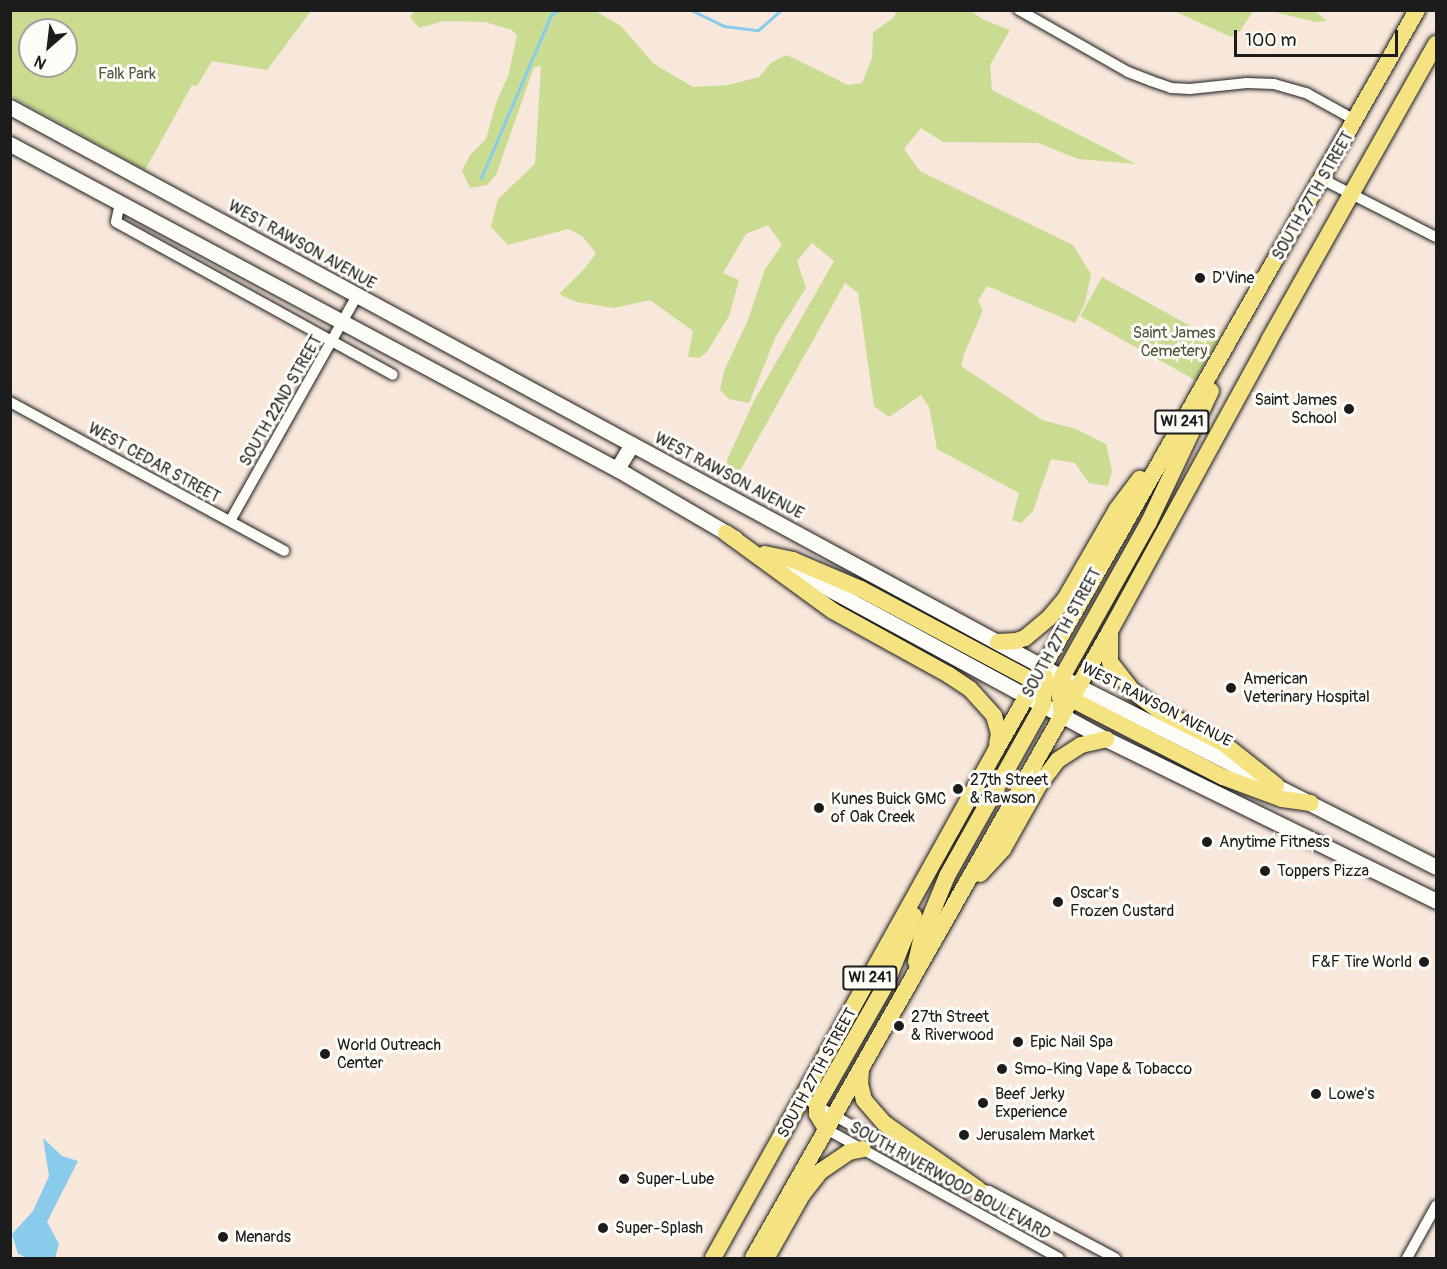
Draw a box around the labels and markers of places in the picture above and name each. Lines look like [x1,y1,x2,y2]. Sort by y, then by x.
place label: D'Vine [1212,268,1254,288]
marker: D'Vine [1193,271,1207,285]
place label: Saint James School [1254,390,1337,428]
marker: Saint James School [1342,402,1356,416]
place label: American Veterinary Hospital [1243,669,1370,707]
marker: American Veterinary Hospital [1224,681,1238,695]
place label: 27th Street & Rawson [970,770,1048,808]
marker: 27th Street & Rawson [951,782,965,796]
place label: Kunes Buick GMC of Oak Creek [831,789,946,827]
marker: Kunes Buick GMC of Oak Creek [812,801,826,815]
place label: Anytime Fitness [1219,832,1330,852]
marker: Anytime Fitness [1200,835,1214,849]
place label: Toppers Pizza [1277,861,1369,881]
marker: Toppers Pizza [1258,864,1272,878]
place label: Oscar's Frozen Custard [1070,883,1174,921]
marker: Oscar's Frozen Custard [1051,895,1065,909]
place label: F&F Tire World [1311,952,1412,972]
marker: F&F Tire World [1417,955,1431,969]
place label: 27th Street & Riverwood [911,1007,994,1045]
marker: 27th Street & Riverwood [892,1019,906,1033]
place label: Epic Nail Spa [1030,1032,1113,1052]
place label: World Outreach Center [337,1035,441,1073]
marker: Epic Nail Spa [1011,1035,1025,1049]
marker: World Outreach Center [318,1047,332,1061]
place label: Smo-King Vape & Tobacco [1014,1059,1192,1079]
marker: Smo-King Vape & Tobacco [995,1062,1009,1076]
place label: Beef Jerky Experience [995,1084,1067,1122]
place label: Lowe's [1328,1084,1374,1104]
marker: Lowe's [1309,1087,1323,1101]
marker: Beef Jerky Experience [976,1096,990,1110]
place label: Jerusalem Market [976,1125,1095,1145]
marker: Jerusalem Market [957,1128,971,1142]
place label: Super-Lube [636,1169,714,1189]
marker: Super-Lube [617,1172,631,1186]
place label: Super-Splash [615,1218,703,1238]
marker: Super-Splash [596,1221,610,1235]
place label: Menards [235,1227,291,1247]
marker: Menards [216,1230,230,1244]

